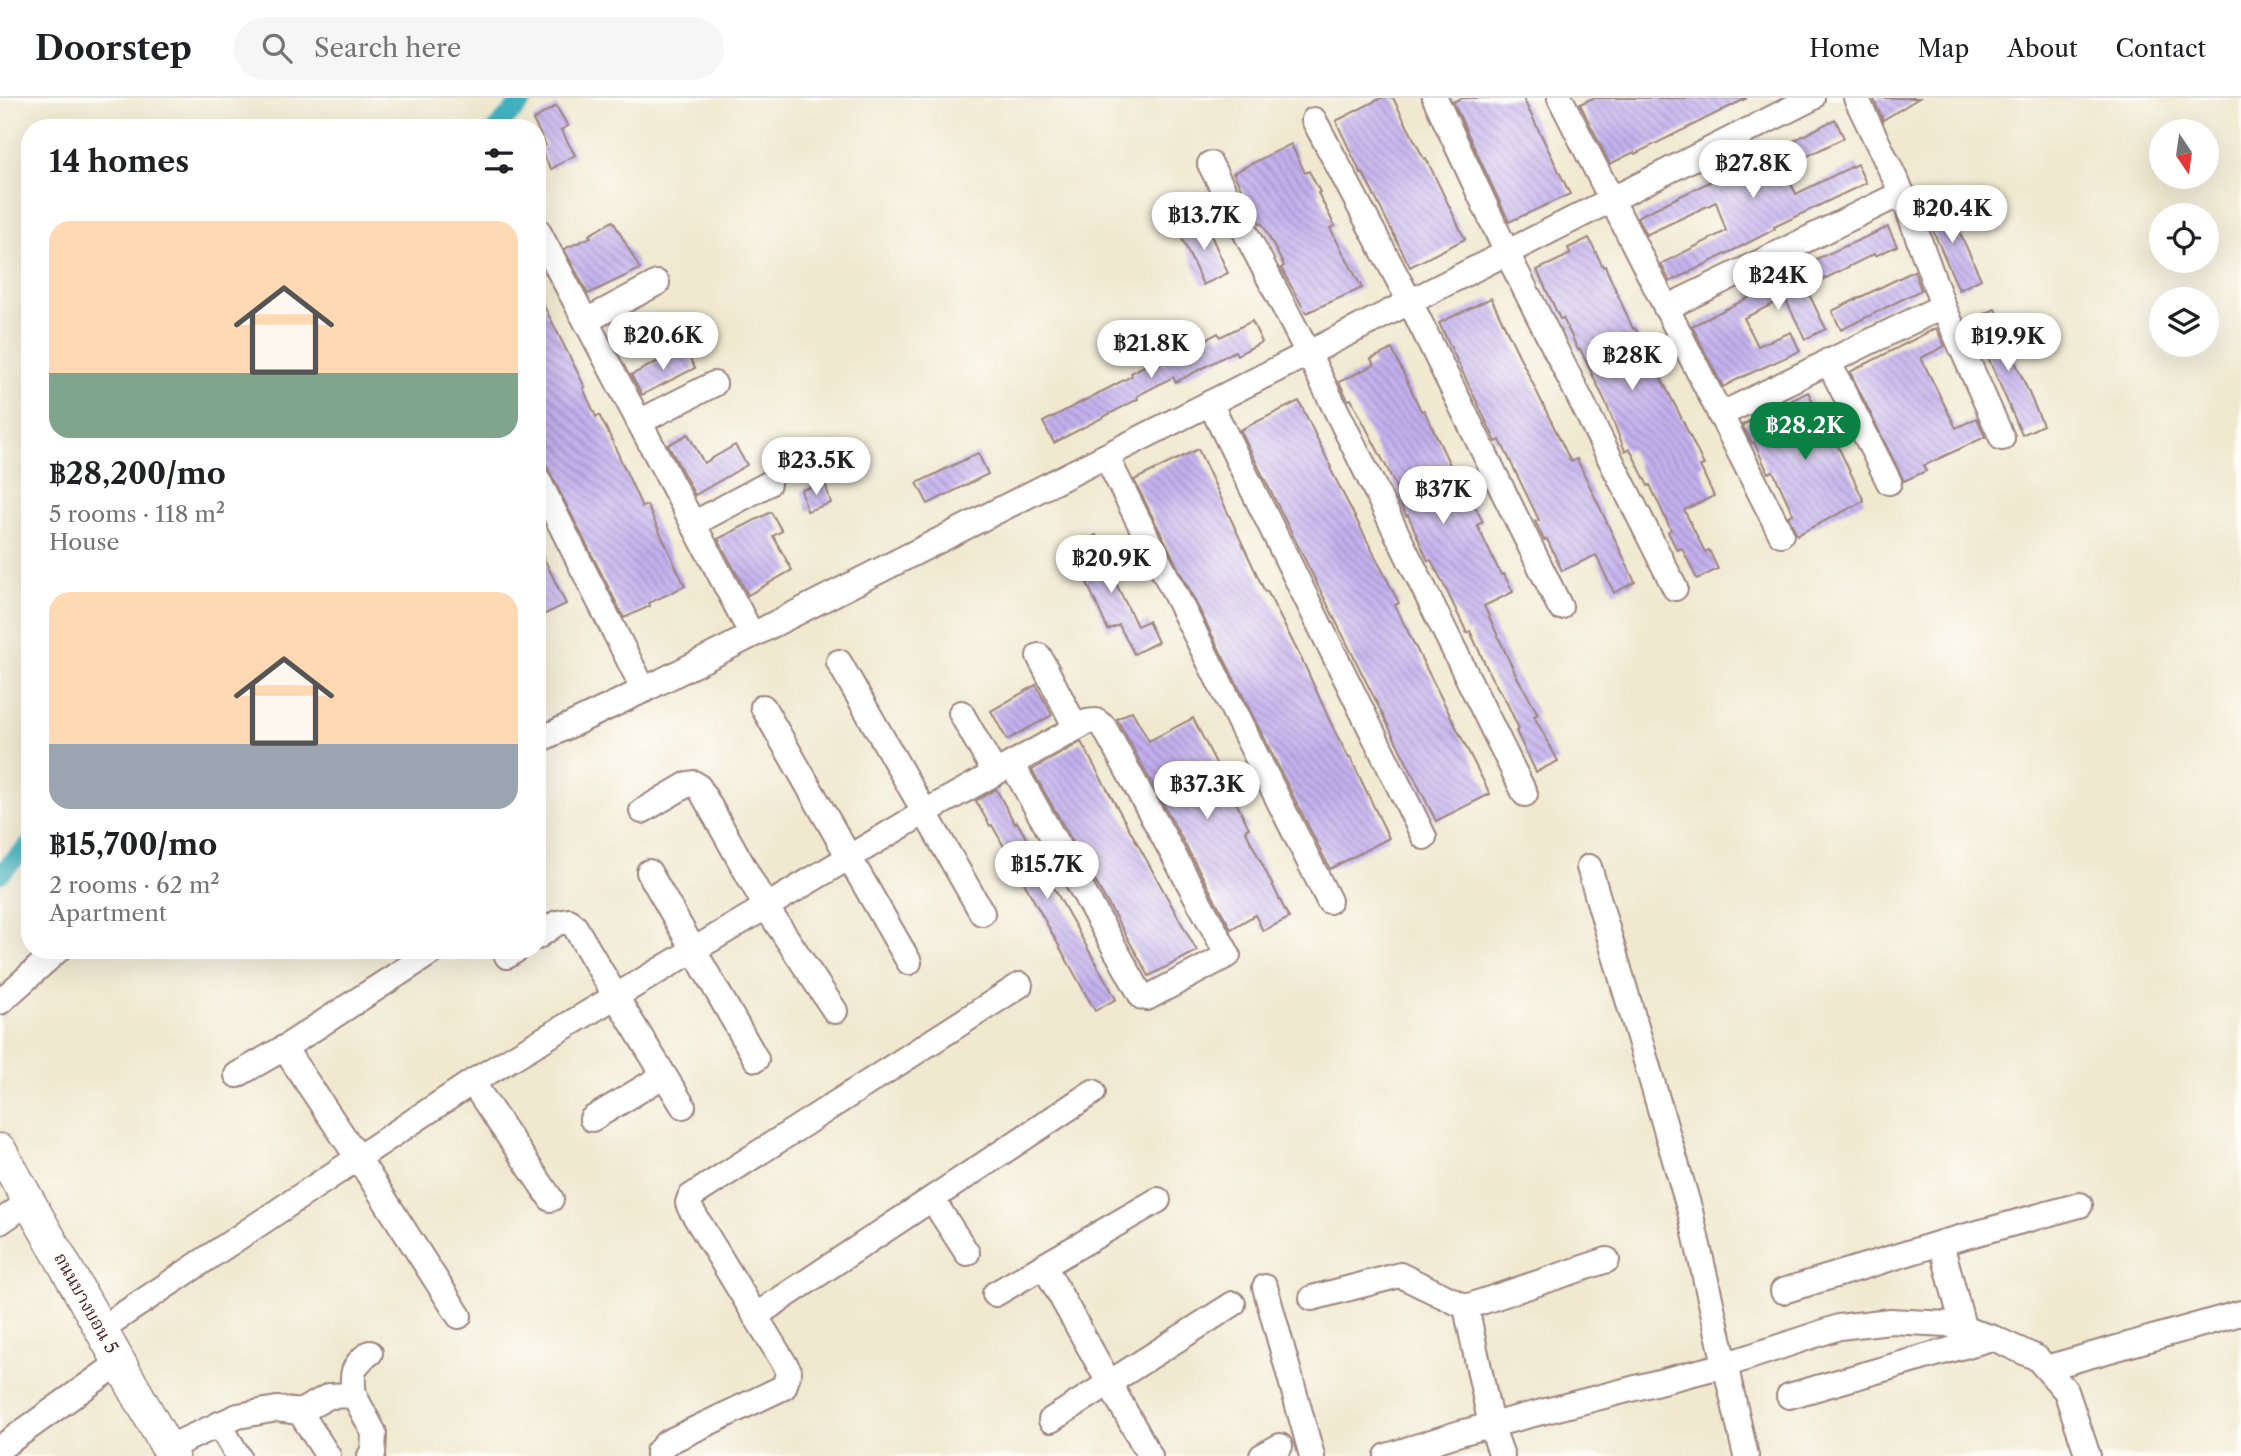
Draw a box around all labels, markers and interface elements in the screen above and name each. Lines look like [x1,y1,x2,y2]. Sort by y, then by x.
search box [234,17,724,80]
text: Doorstep [35,28,192,69]
icon: search [258,29,296,67]
text: Search here [314,32,461,64]
text: Home [1809,34,1880,63]
text: Map [1918,34,1969,63]
text: About [2007,34,2078,63]
text: Contact [2116,34,2206,63]
north arrow [2149,119,2219,189]
map controls [2149,119,2219,357]
pin: ฿27.8K [1696,140,1810,200]
icon: filters [480,142,518,180]
text: 14 homes [49,143,189,180]
text: ฿27.8K [1715,149,1791,177]
pin: ฿20.4K [1895,186,2009,245]
pin: ฿13.7K [1147,192,1261,252]
text: ฿20.4K [1912,194,1992,222]
text: ฿13.7K [1168,201,1240,229]
button: locate [2149,203,2219,273]
pin: ฿24K [1737,252,1819,312]
text: ฿24K [1749,261,1807,289]
icon: home [221,267,347,393]
button: layers [2149,287,2219,357]
pin: ฿20.6K [606,313,720,372]
pin: ฿19.9K [1951,314,2065,373]
pin: ฿21.8K [1094,320,1208,380]
text: ฿20.6K [623,321,703,349]
text: ฿19.9K [1971,322,2045,350]
text: ฿21.8K [1113,329,1189,357]
pin: ฿28K [1591,332,1673,392]
text: ฿28K [1603,341,1661,369]
pin: ฿28.2K [1748,402,1862,462]
text: ฿28.2K [1766,411,1844,439]
pin: ฿23.5K [759,438,873,497]
text: ฿23.5K [778,446,854,474]
text: ฿28,200/mo [49,455,226,492]
pin: ฿37K [1402,466,1484,526]
text: ฿37K [1415,475,1471,503]
text: 5 rooms · 118 m² [49,500,225,528]
text: House [49,528,119,556]
pin: ฿20.9K [1054,536,1168,595]
text: ฿20.9K [1072,544,1150,572]
icon: home [221,638,347,764]
pin: ฿37.3K [1150,762,1264,821]
text: ฿37.3K [1170,770,1244,798]
text: ฿15,700/mo [49,826,217,863]
pin: ฿15.7K [990,842,1104,901]
text: ฿15.7K [1011,850,1083,878]
text: 2 rooms · 62 m² [49,871,220,899]
text: Apartment [49,899,167,927]
street label: ถนนบางบอน 5 [49,1249,123,1357]

